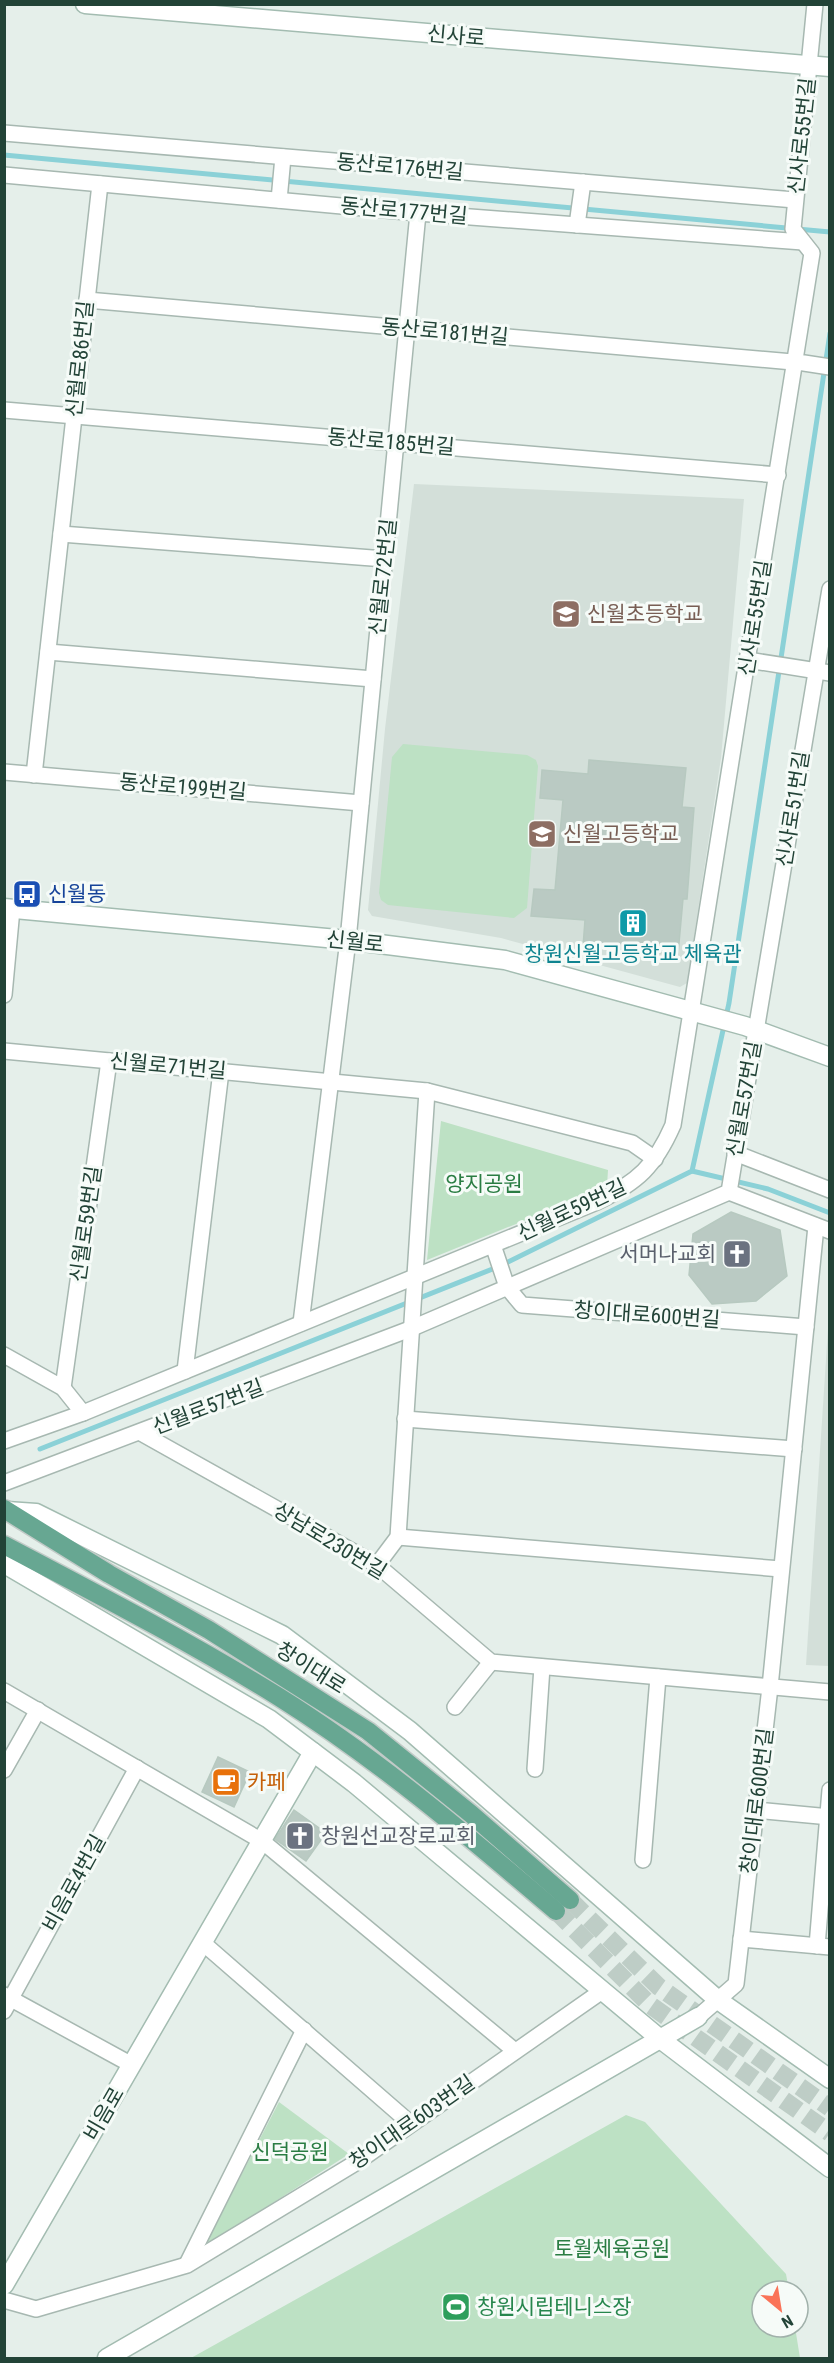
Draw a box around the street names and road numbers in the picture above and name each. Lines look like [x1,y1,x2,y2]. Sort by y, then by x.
street label: 신사로 [426,22,486,50]
street label: 신사로55번길 [784,76,820,196]
street label: 동산로176번길 [335,149,465,185]
street label: 동산로177번길 [339,193,469,229]
street label: 신월로86번길 [62,299,98,419]
street label: 동산로181번길 [380,314,510,350]
street label: 동산로185번길 [326,424,456,460]
street label: 신월로72번길 [365,517,401,637]
street label: 신사로55번길 [734,558,776,678]
street label: 신사로51번길 [772,749,814,869]
street label: 동산로199번길 [118,769,248,805]
street label: 신월로 [325,927,385,957]
street label: 신월로57번길 [722,1039,766,1159]
street label: 신월로71번길 [109,1049,227,1083]
street label: 신월로59번길 [66,1164,106,1284]
street label: 신월로59번길 [514,1174,630,1246]
street label: 창이대로600번길 [573,1298,721,1332]
street label: 신월로57번길 [149,1375,267,1439]
street label: 상남로230번길 [269,1498,391,1584]
street label: 창이대로 [272,1637,350,1699]
street label: 창이대로600번길 [736,1727,778,1875]
street label: 비음로4번길 [38,1830,110,1936]
street label: 창이대로603번길 [345,2070,479,2174]
street label: 비음로 [79,2083,129,2145]

